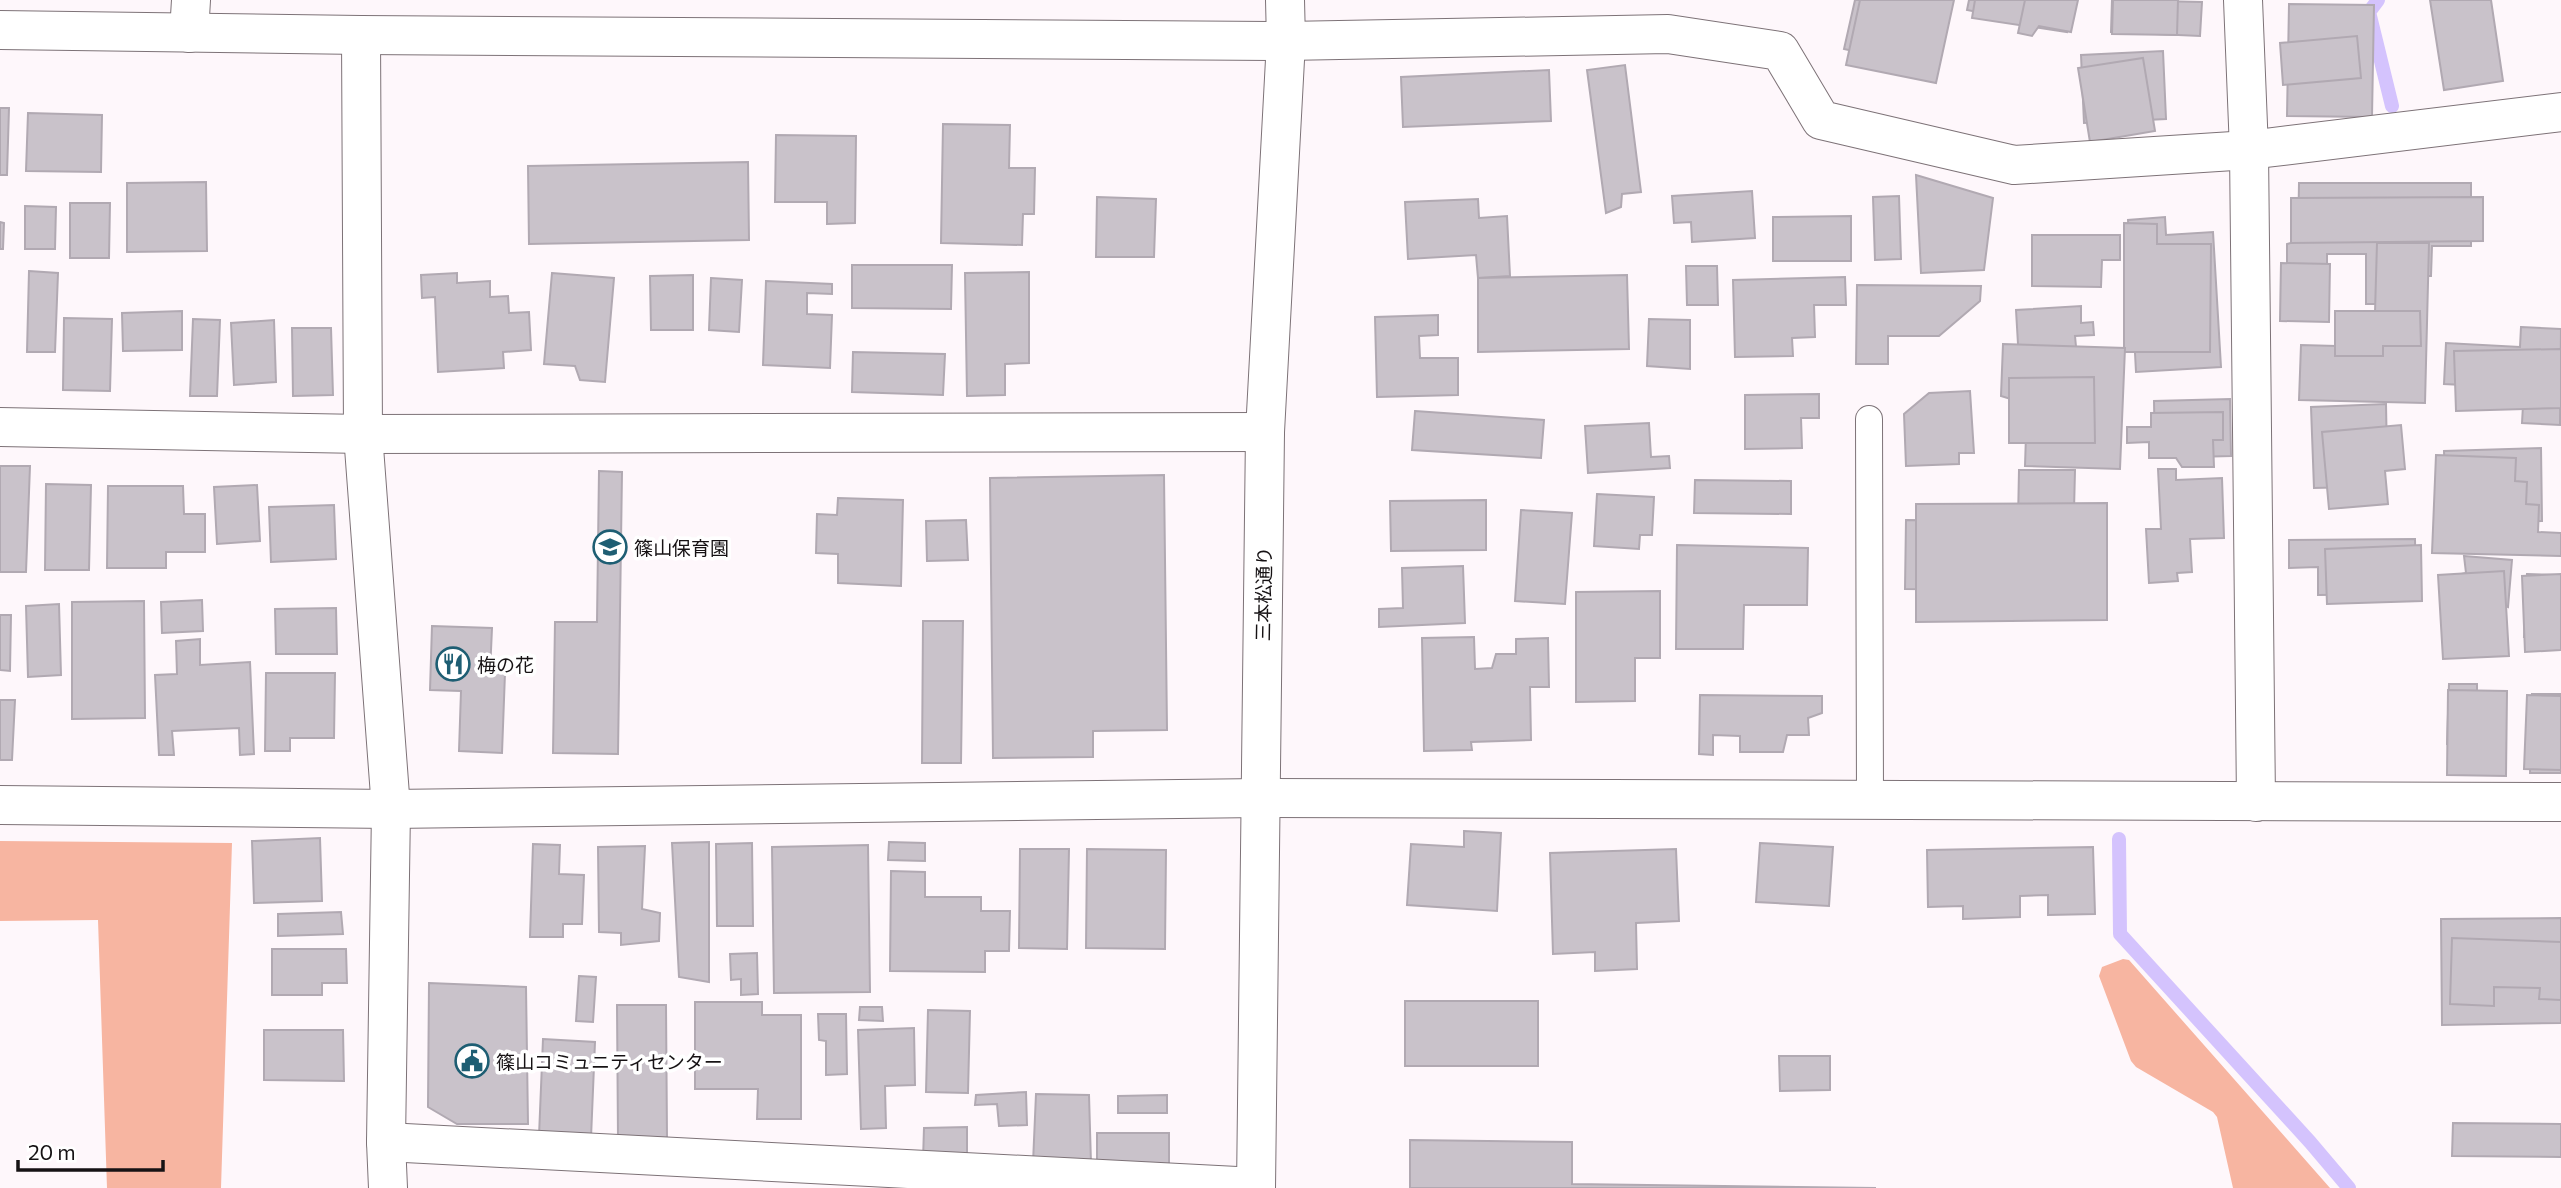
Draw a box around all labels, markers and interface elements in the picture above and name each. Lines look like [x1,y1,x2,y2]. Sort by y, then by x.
school or university icon: 篠山保育園 [591,528,629,566]
place label: 篠山保育園 [634,536,729,559]
street label: 三本松通り [1251,546,1275,642]
restaurant icon: 梅の花 [434,645,472,683]
place label: 梅の花 [477,653,534,676]
public building icon: 篠山コミュニティセンター [453,1042,491,1080]
place label: 篠山コミュニティセンター [496,1050,723,1073]
scale bar [18,1128,163,1172]
text: 20 m [28,1139,76,1164]

